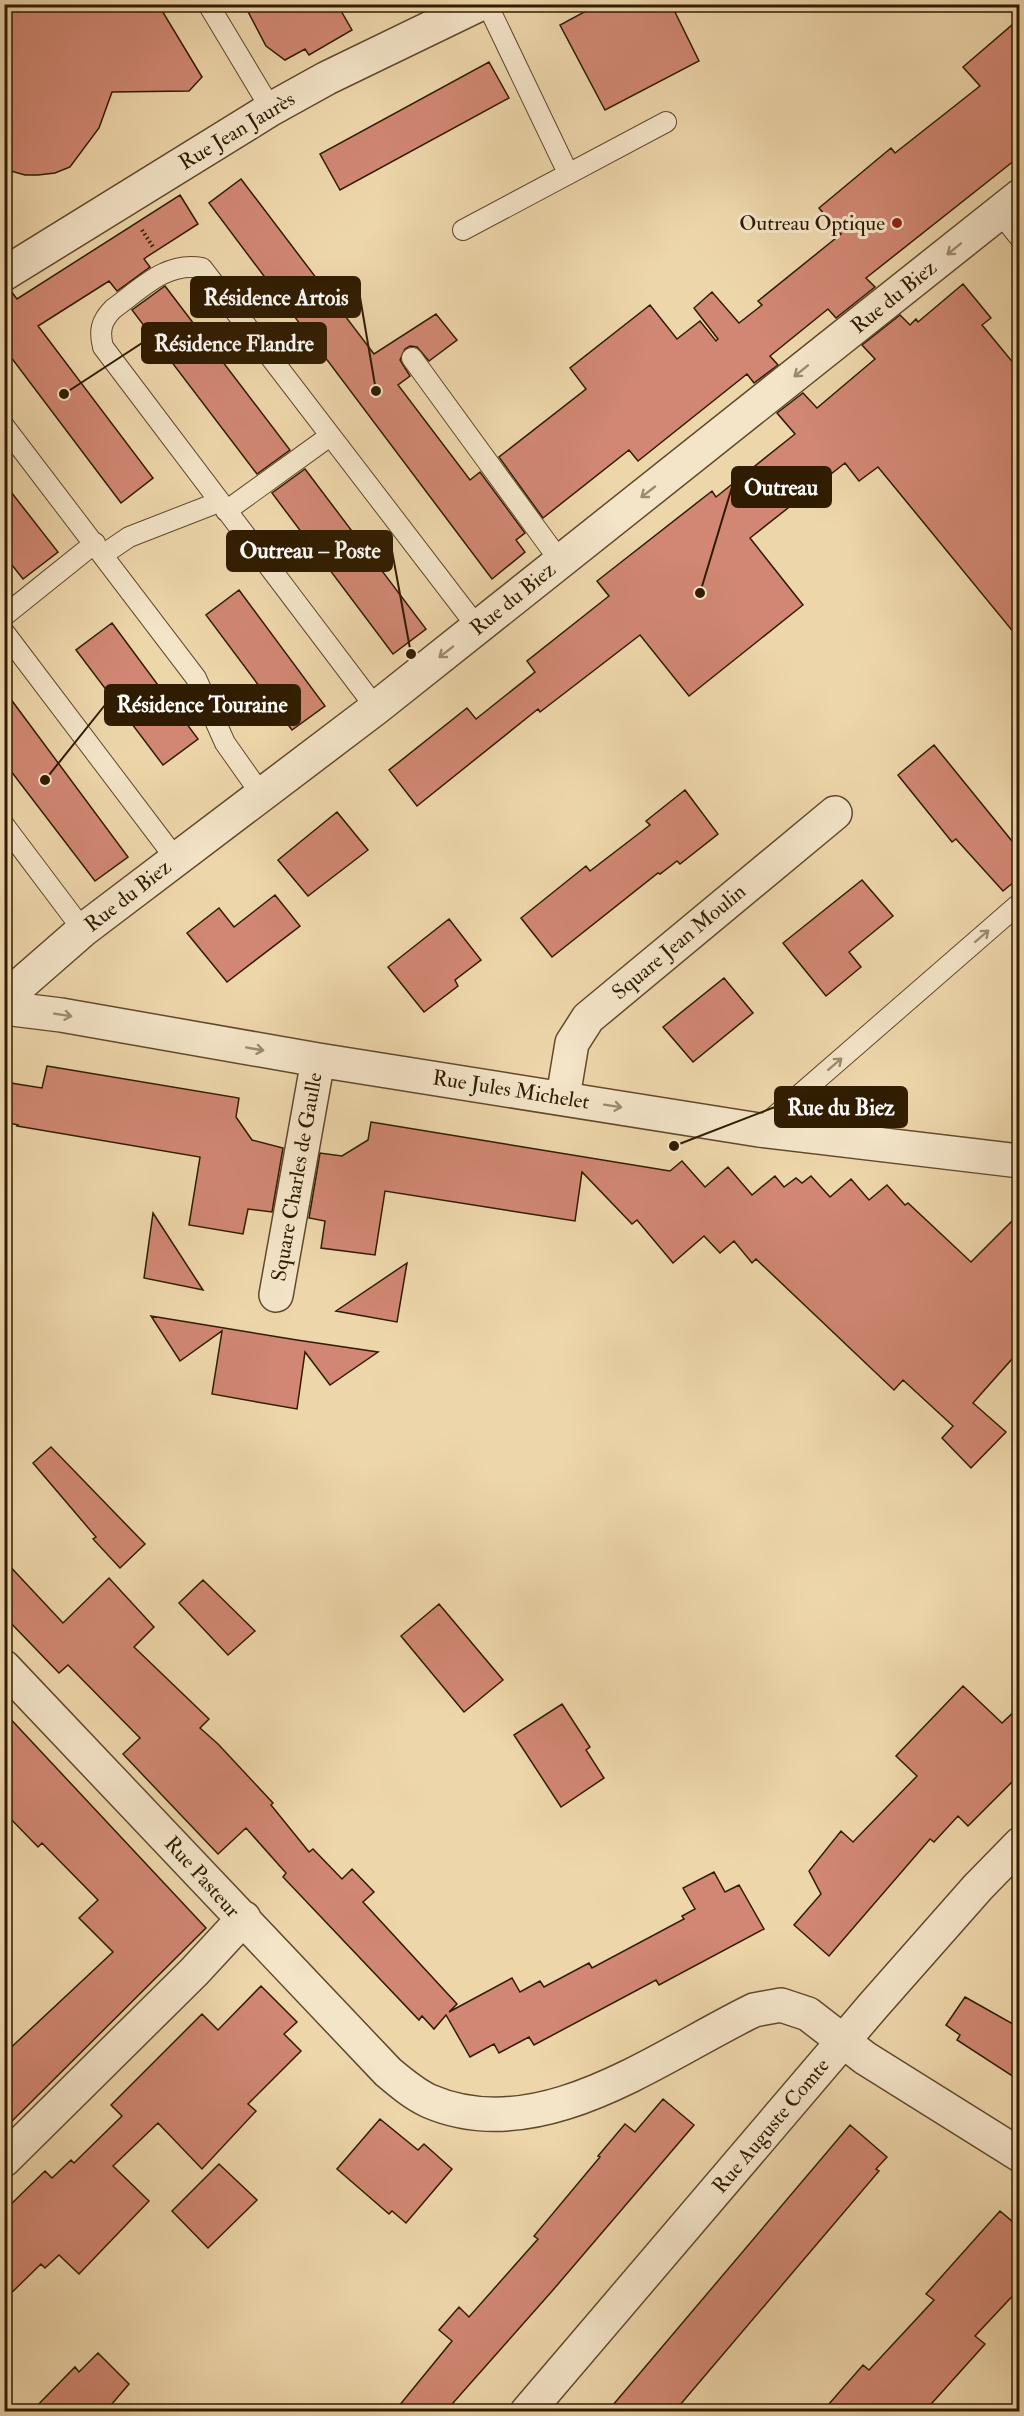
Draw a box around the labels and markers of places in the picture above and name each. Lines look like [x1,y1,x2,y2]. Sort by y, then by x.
place label: Outreau Optique [739,210,885,237]
marker: Outreau Optique [890,216,904,230]
callout: Résidence Artois [191,277,360,317]
callout: Résidence Flandre [142,323,326,363]
callout: Outreau [732,467,831,507]
callout: Outreau – Poste [227,531,392,571]
callout: Résidence Touraine [105,685,300,725]
callout: Rue du Biez [775,1087,907,1127]

